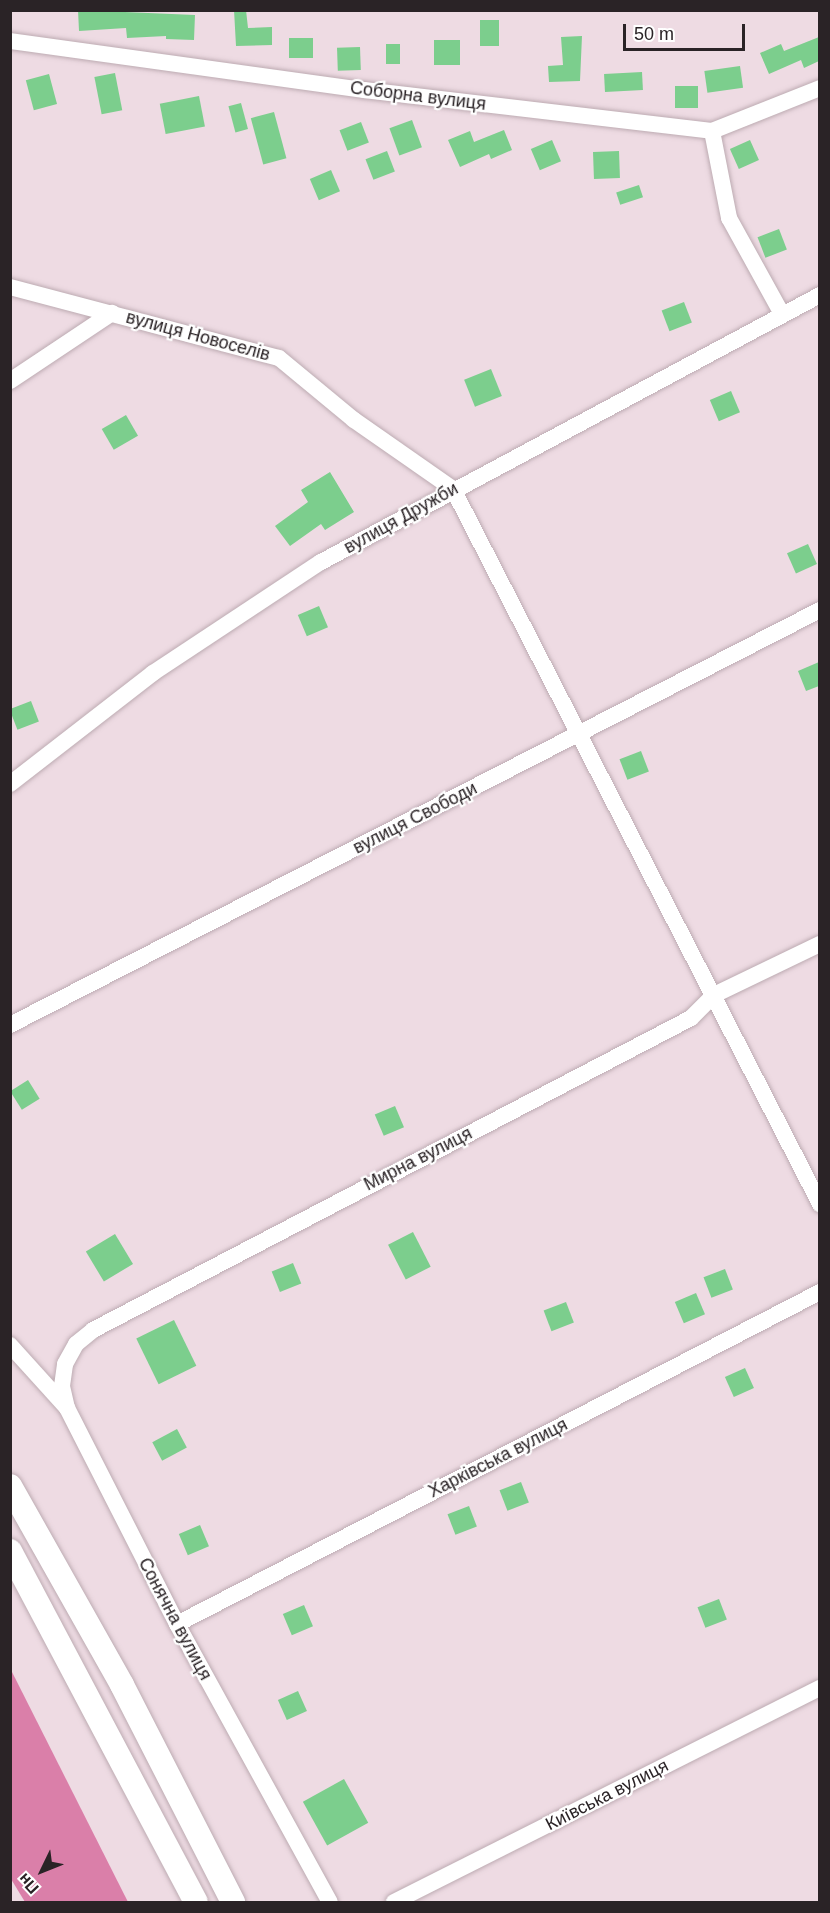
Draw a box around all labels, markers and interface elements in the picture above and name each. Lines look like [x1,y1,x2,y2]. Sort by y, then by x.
scale bar [626,12,748,50]
text: 50 m [634,24,674,44]
street label: Соборна вулиця [349,77,487,115]
street label: вулиця Новоселів [124,306,272,366]
street label: вулиця Дружби [340,478,462,558]
street label: вулиця Свободи [349,777,481,859]
street label: Мирна вулиця [360,1123,476,1195]
street label: Харківська вулиця [425,1414,571,1502]
street label: Сонячна вулиця [134,1554,216,1684]
street label: Київська вулиця [542,1755,672,1835]
north arrow [12,1841,72,1901]
text: Пн [15,1870,42,1897]

